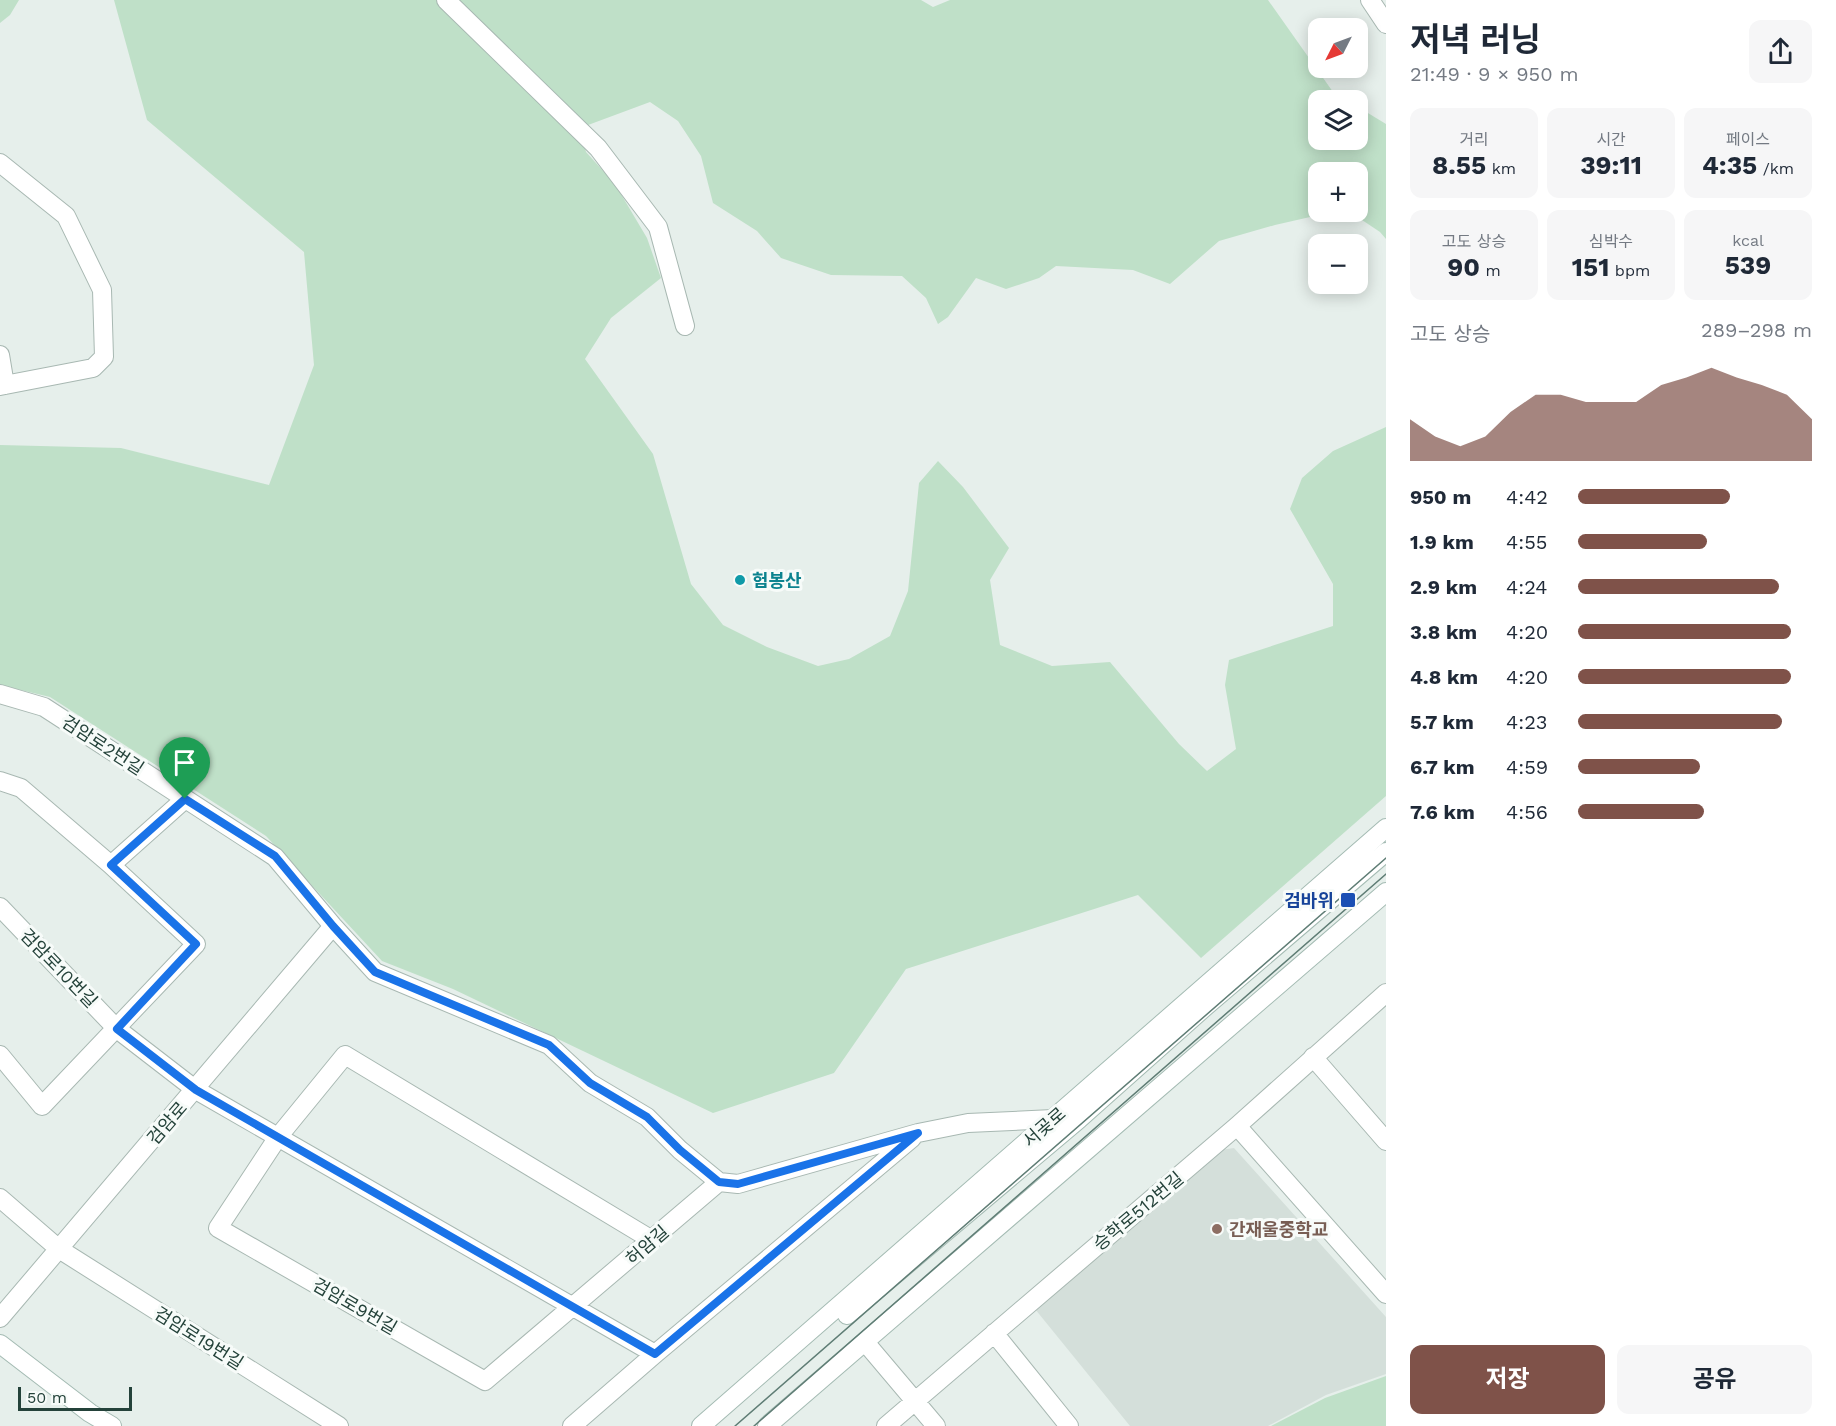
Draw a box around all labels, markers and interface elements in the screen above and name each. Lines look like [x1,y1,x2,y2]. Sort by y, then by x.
north arrow [1308,18,1368,78]
map controls [1308,18,1368,294]
text: 저녁 러닝 [1410,20,1541,59]
button: share [1749,20,1812,83]
text: 21:49 · 9 × 950 m [1410,62,1578,86]
button: layers [1308,90,1368,150]
text: 거리 [1459,130,1489,149]
text: 시간 [1596,130,1626,149]
text: 페이스 [1726,130,1770,149]
text: 8.55 [1432,150,1486,180]
text: 39:11 [1580,150,1642,180]
text: 4:35 [1702,150,1757,180]
text: km [1486,159,1516,178]
text: /km [1757,159,1794,178]
button: + [1308,162,1368,222]
text: kcal [1732,231,1764,250]
text: 고도 상승 [1442,232,1506,251]
text: 심박수 [1589,232,1633,251]
button: − [1308,234,1368,294]
text: 539 [1725,250,1771,280]
text: 90 [1447,252,1480,282]
text: 151 [1572,252,1609,282]
text: m [1480,261,1501,280]
text: bpm [1609,261,1650,280]
text: 289–298 m [1701,318,1812,342]
text: 고도 상승 [1410,322,1490,346]
text: 950 m [1410,485,1471,509]
text: 4:42 [1506,485,1548,509]
text: 1.9 km [1410,530,1474,554]
text: 4:55 [1506,530,1547,554]
place label: 험봉산 [752,570,802,591]
marker: 험봉산 [733,573,747,587]
text: 2.9 km [1410,575,1477,599]
text: 4:24 [1506,575,1547,599]
text: 3.8 km [1410,620,1477,644]
text: 4:20 [1506,620,1548,644]
text: 4.8 km [1410,665,1478,689]
text: 4:20 [1506,665,1548,689]
text: 5.7 km [1410,710,1474,734]
text: 4:23 [1506,710,1547,734]
street label: 검암로2번길 [58,711,148,779]
pin [159,737,210,799]
icon: arrive [168,746,201,779]
text: 6.7 km [1410,755,1475,779]
text: 4:59 [1506,755,1548,779]
text: 7.6 km [1410,800,1475,824]
text: 4:56 [1506,800,1548,824]
place label: 검바위 [1284,890,1334,911]
marker: 검바위 [1339,891,1357,909]
street label: 검암로10번길 [16,924,102,1012]
street label: 검암로 [143,1097,191,1149]
street label: 서곶로 [1018,1103,1070,1151]
street label: 승학로512번길 [1089,1167,1187,1255]
place label: 간재울중학교 [1229,1219,1328,1240]
street label: 허암길 [621,1221,673,1269]
marker: 간재울중학교 [1210,1222,1224,1236]
street label: 검암로9번길 [309,1273,401,1339]
street label: 검암로19번길 [151,1302,247,1374]
button: 저장 [1410,1345,1605,1414]
button: 공유 [1617,1345,1812,1414]
scale bar [18,1384,132,1412]
text: 50 m [27,1388,67,1407]

